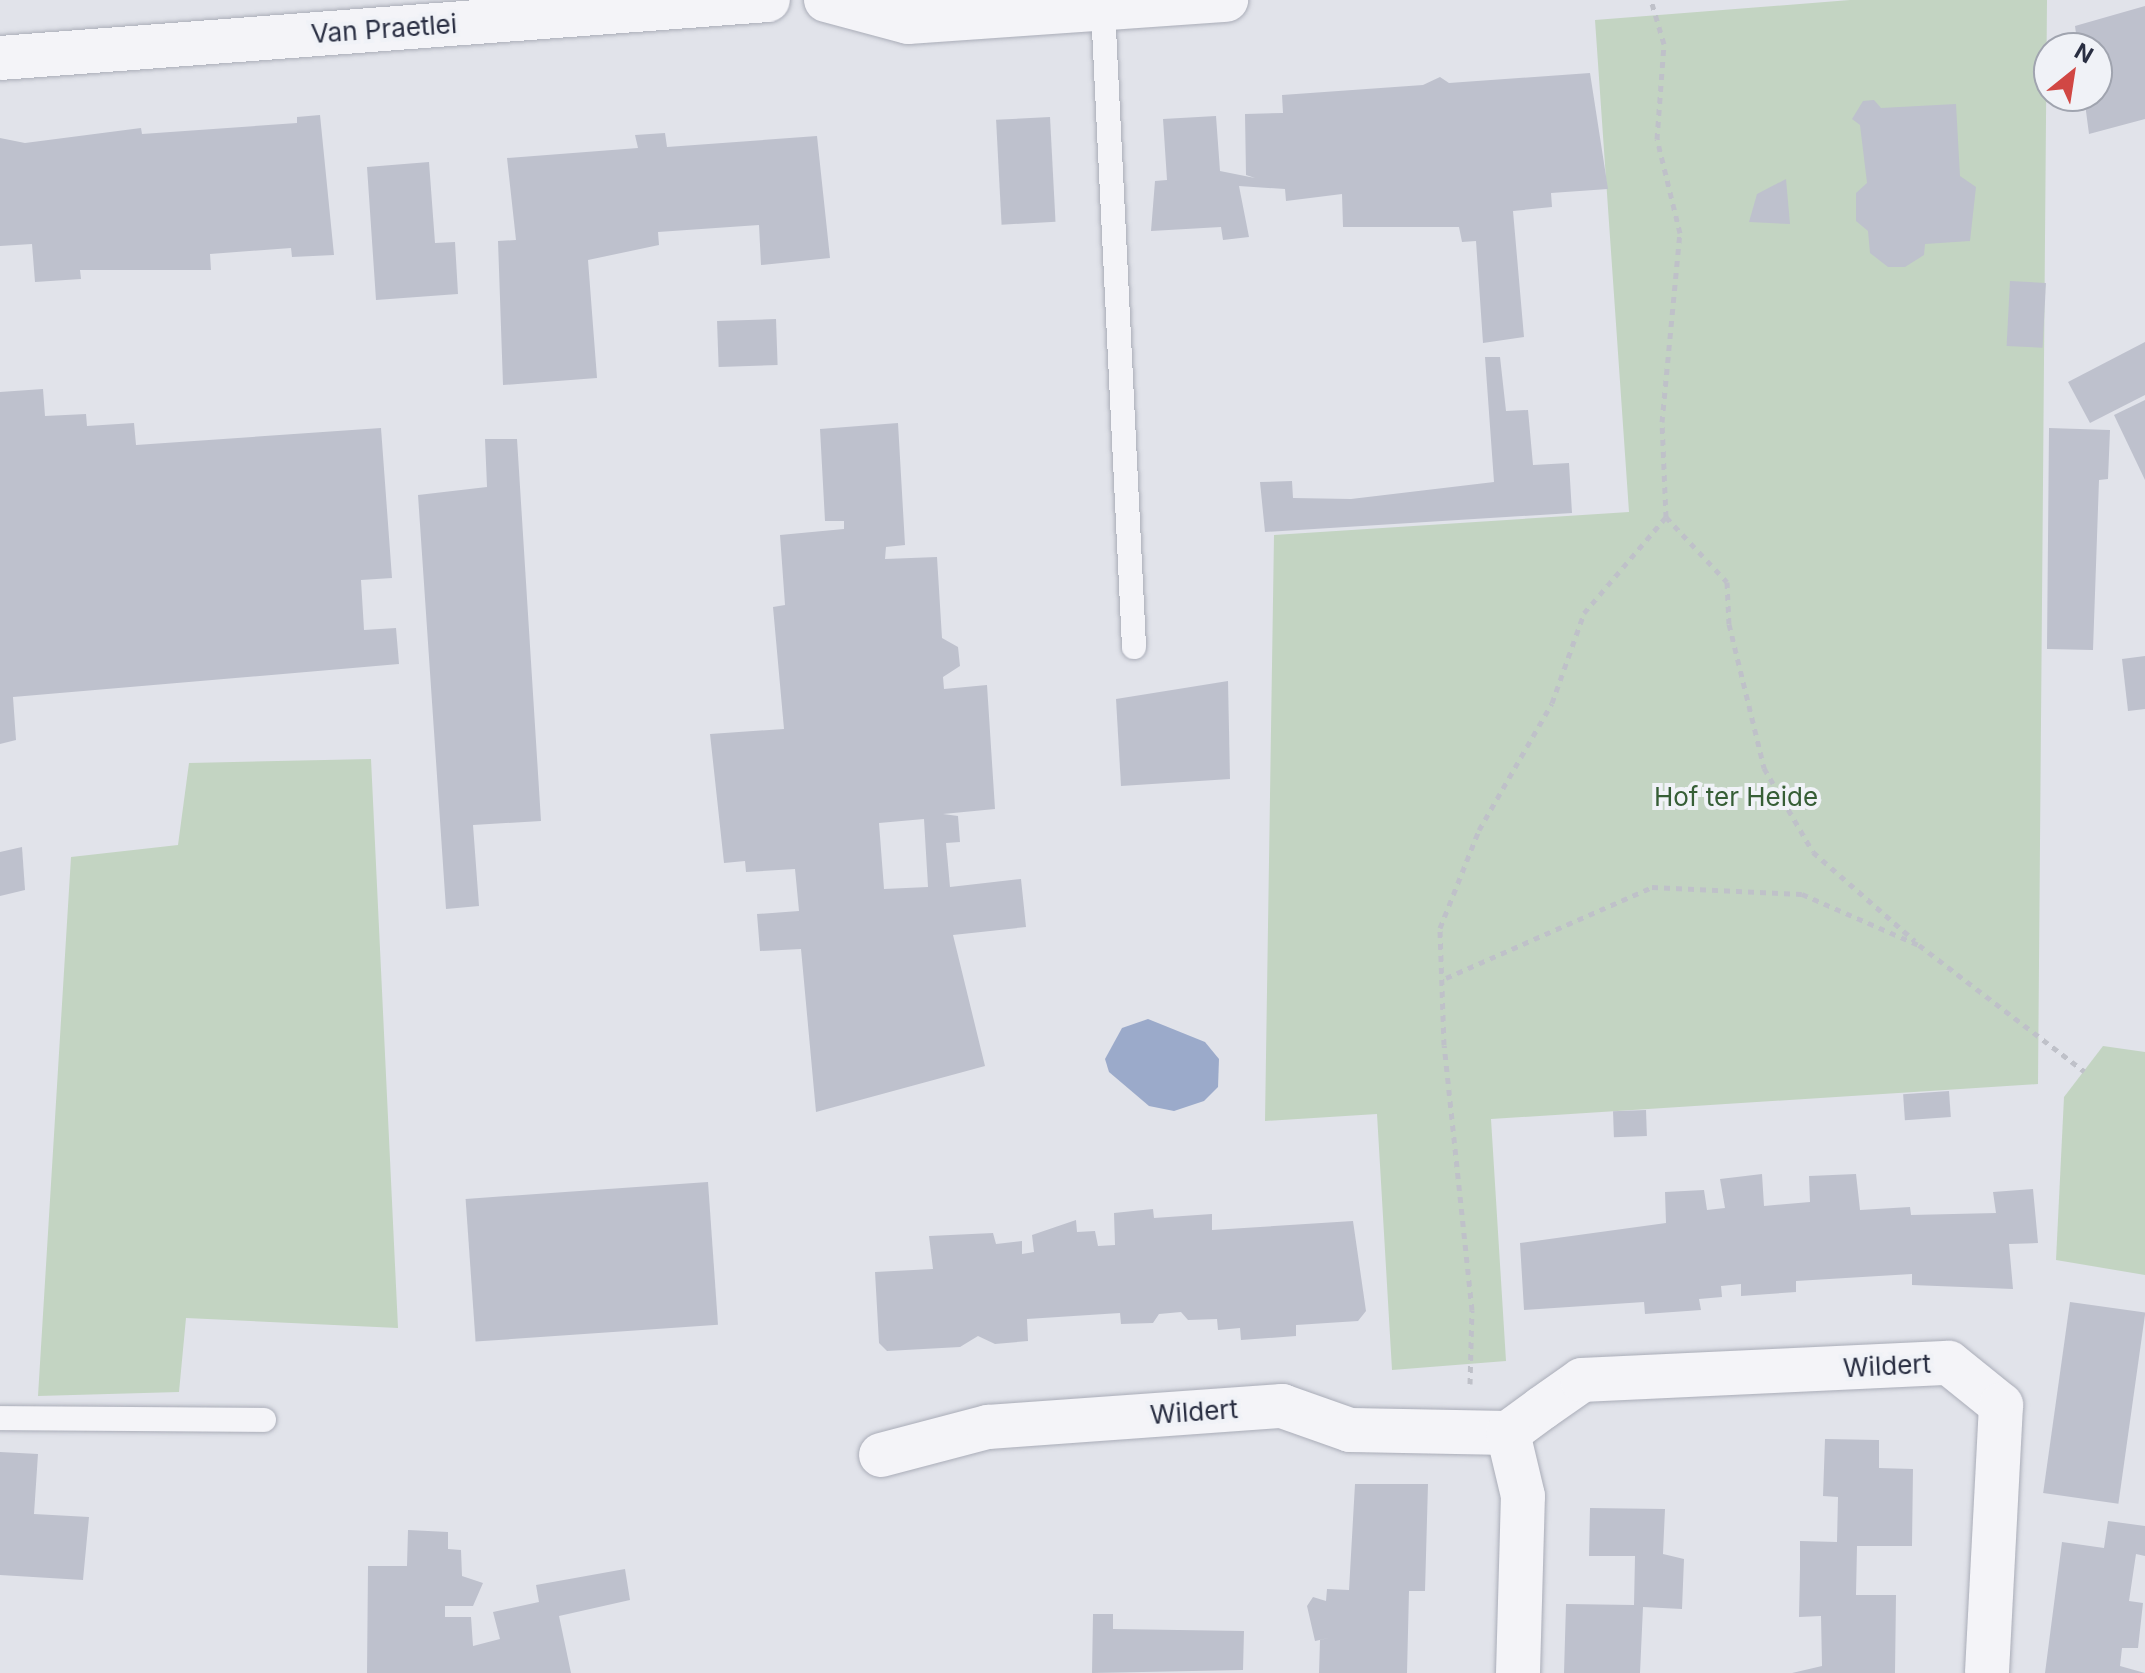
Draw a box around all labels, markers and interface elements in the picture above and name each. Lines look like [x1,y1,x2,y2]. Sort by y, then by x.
street label: Van Praetlei [310,8,458,50]
north arrow [2033,32,2113,112]
text: N [2070,37,2098,68]
park label: Hof ter Heide [1654,781,1818,813]
street label: Wildert [1842,1348,1932,1384]
street label: Wildert [1149,1393,1239,1431]

